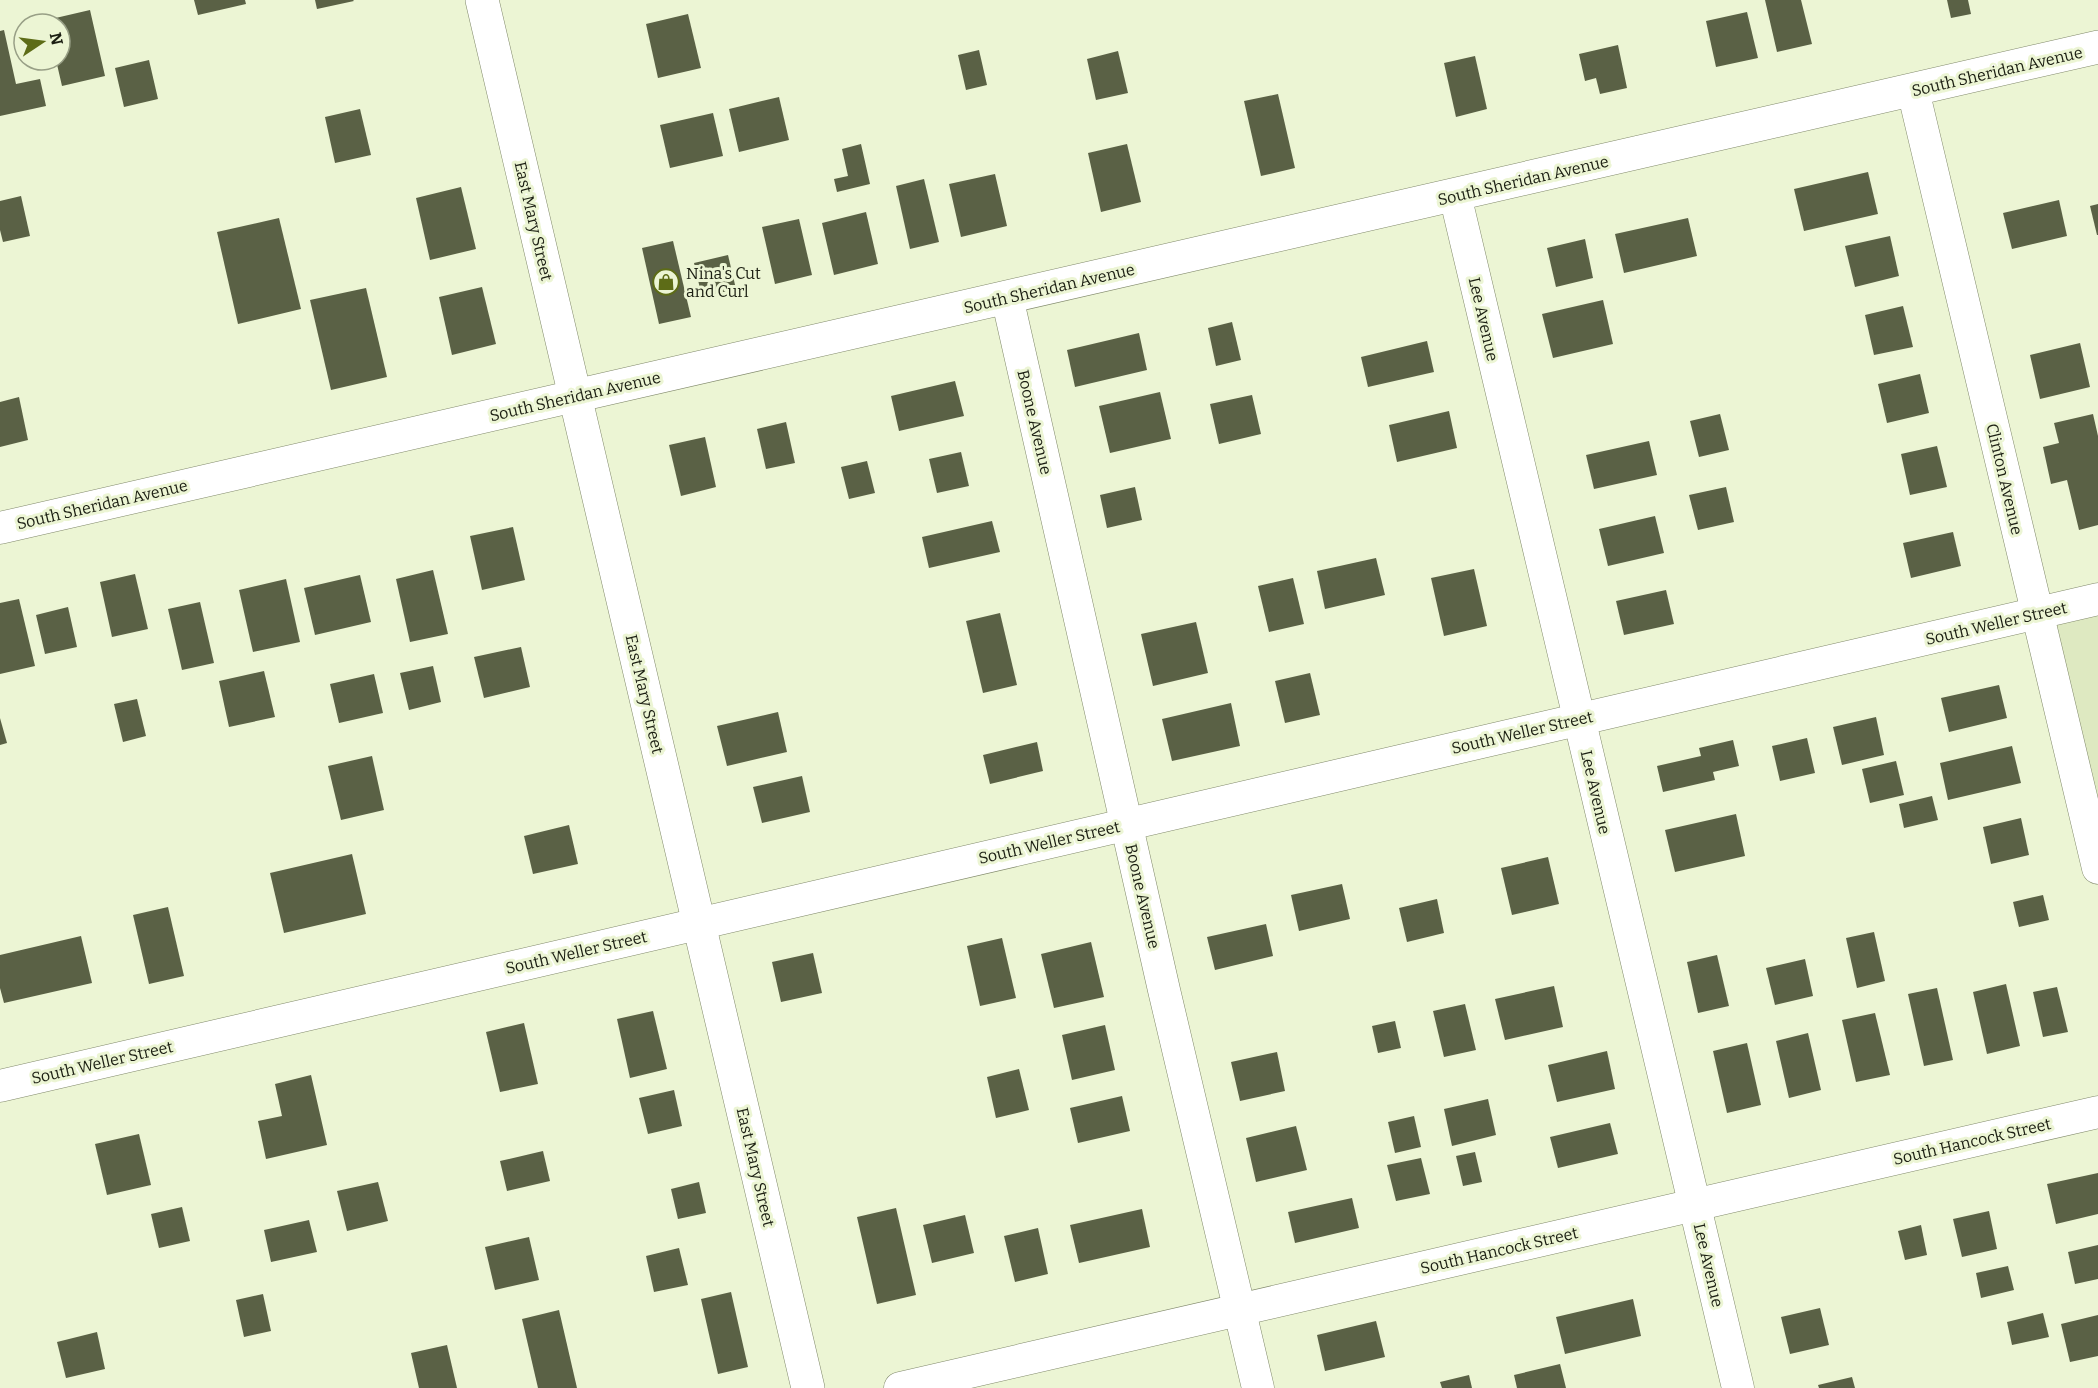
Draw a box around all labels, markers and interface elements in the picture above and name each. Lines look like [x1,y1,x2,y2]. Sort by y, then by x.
north arrow [12,12,72,72]
text: N [45,31,67,47]
street label: South Sheridan Avenue [1910,43,2084,100]
street label: South Sheridan Avenue [1436,152,1610,209]
street label: East Mary Street [511,160,557,283]
street label: South Sheridan Avenue [962,260,1136,317]
place label: Nina's Cut and Curl [686,264,761,301]
shop icon: Nina's Cut and Curl [651,267,681,297]
street label: Lee Avenue [1465,275,1502,363]
street label: South Sheridan Avenue [488,368,662,425]
street label: Boone Avenue [1013,368,1056,476]
street label: Clinton Avenue [1982,422,2027,537]
street label: South Sheridan Avenue [15,476,189,533]
street label: South Weller Street [1923,598,2069,649]
street label: East Mary Street [622,633,668,756]
street label: South Weller Street [1449,707,1595,758]
street label: Lee Avenue [1577,748,1614,836]
street label: South Weller Street [976,817,1122,868]
street label: Boone Avenue [1121,842,1164,950]
street label: South Weller Street [503,927,649,978]
street label: South Weller Street [29,1037,175,1088]
street label: East Mary Street [733,1106,779,1229]
street label: South Hancock Street [1891,1114,2053,1169]
street label: Lee Avenue [1690,1221,1727,1309]
street label: South Hancock Street [1418,1223,1580,1278]

